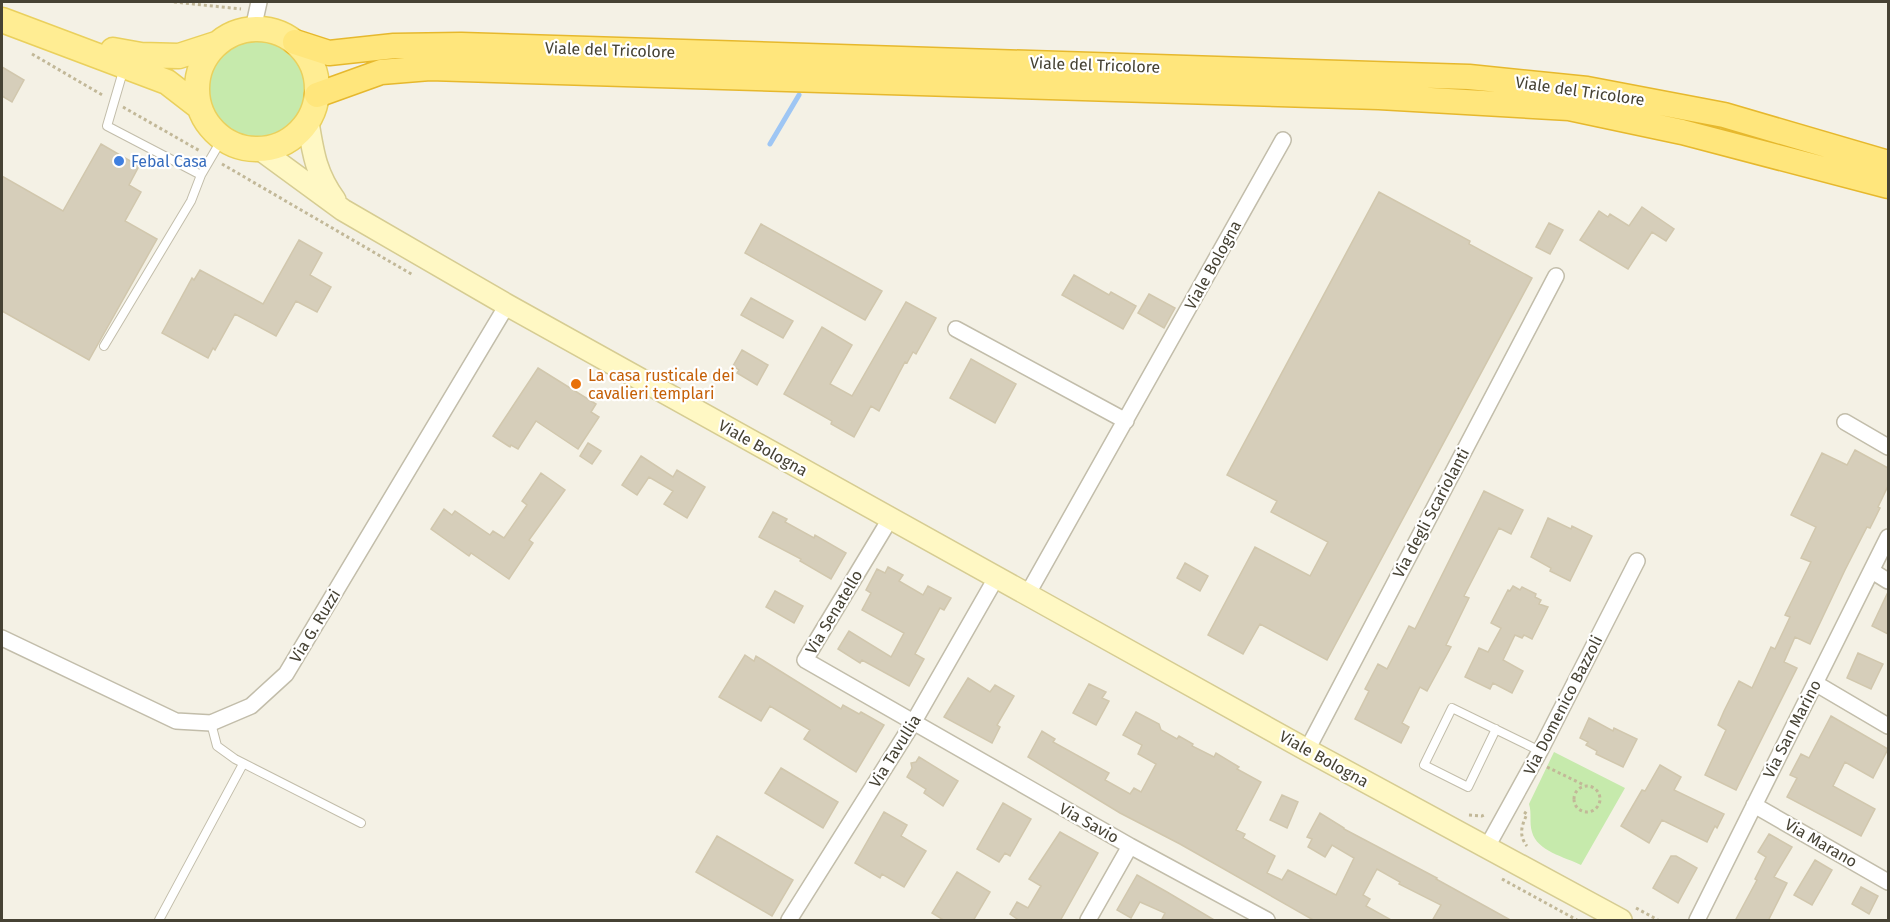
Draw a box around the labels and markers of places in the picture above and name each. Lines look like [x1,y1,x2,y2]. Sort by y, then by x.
place label: Febal Casa [131,152,207,171]
marker: Febal Casa [112,154,126,168]
place label: La casa rusticale dei cavalieri templari [588,366,735,403]
marker: La casa rusticale dei cavalieri templari [569,377,583,391]

